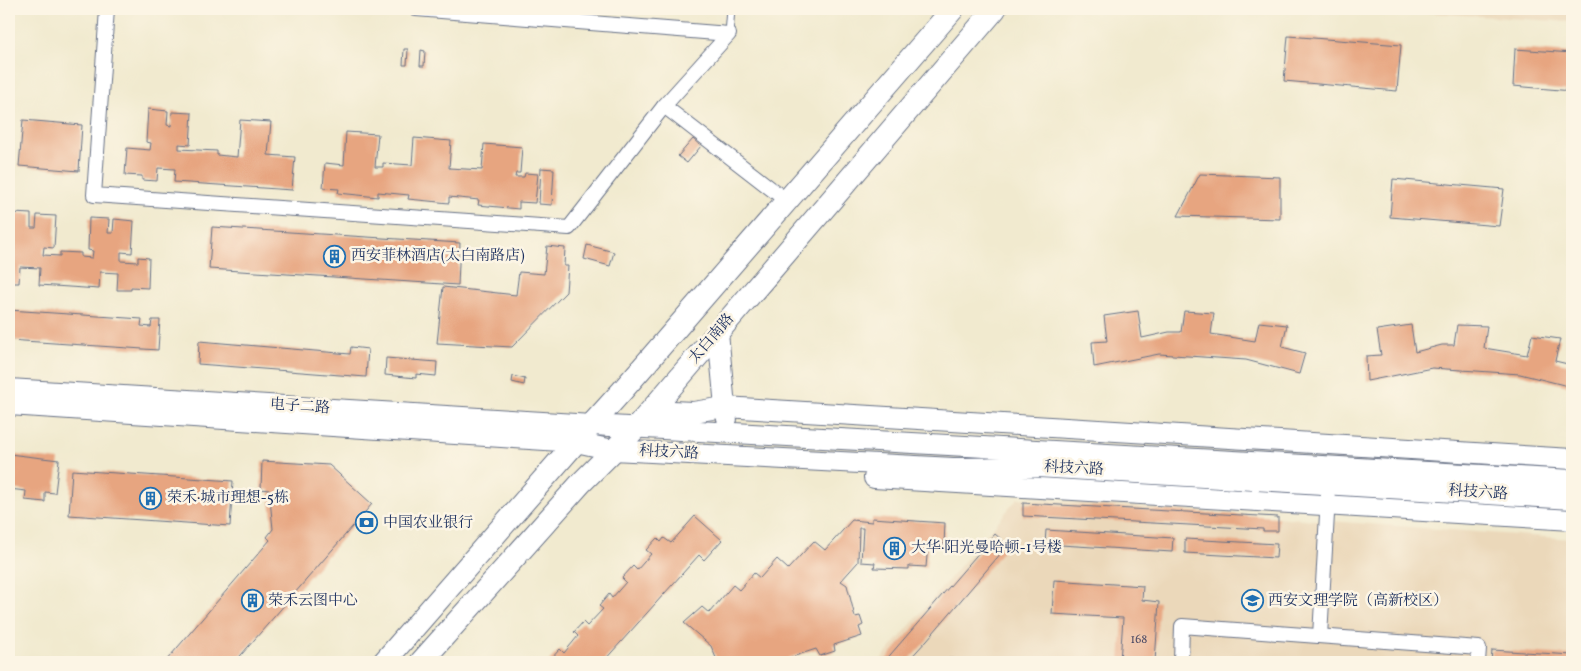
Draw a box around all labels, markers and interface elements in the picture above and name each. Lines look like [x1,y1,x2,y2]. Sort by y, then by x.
building icon: 西安菲林酒店(太白南路店) [323,244,347,268]
place label: 西安菲林酒店(太白南路店) [351,246,525,267]
street label: 太白南路 [684,309,740,369]
street label: 电子二路 [269,394,331,420]
street label: 科技六路 [638,441,700,465]
street label: 科技六路 [1043,457,1105,481]
street label: 科技六路 [1447,480,1509,506]
building icon: 荣禾·城市理想-5栋 [139,486,163,510]
place label: 荣禾·城市理想-5栋 [167,488,289,509]
bank icon: 中国农业银行 [355,511,379,535]
place label: 中国农业银行 [383,513,473,534]
building icon: 大华·阳光曼哈顿-1号楼 [883,536,907,560]
place label: 大华·阳光曼哈顿-1号楼 [911,538,1062,559]
building icon: 荣禾云图中心 [240,589,264,613]
school or university icon: 西安文理学院（高新校区） [1240,589,1264,613]
place label: 荣禾云图中心 [268,591,358,612]
place label: 西安文理学院（高新校区） [1268,591,1448,612]
house number: 168 [1131,632,1147,648]

